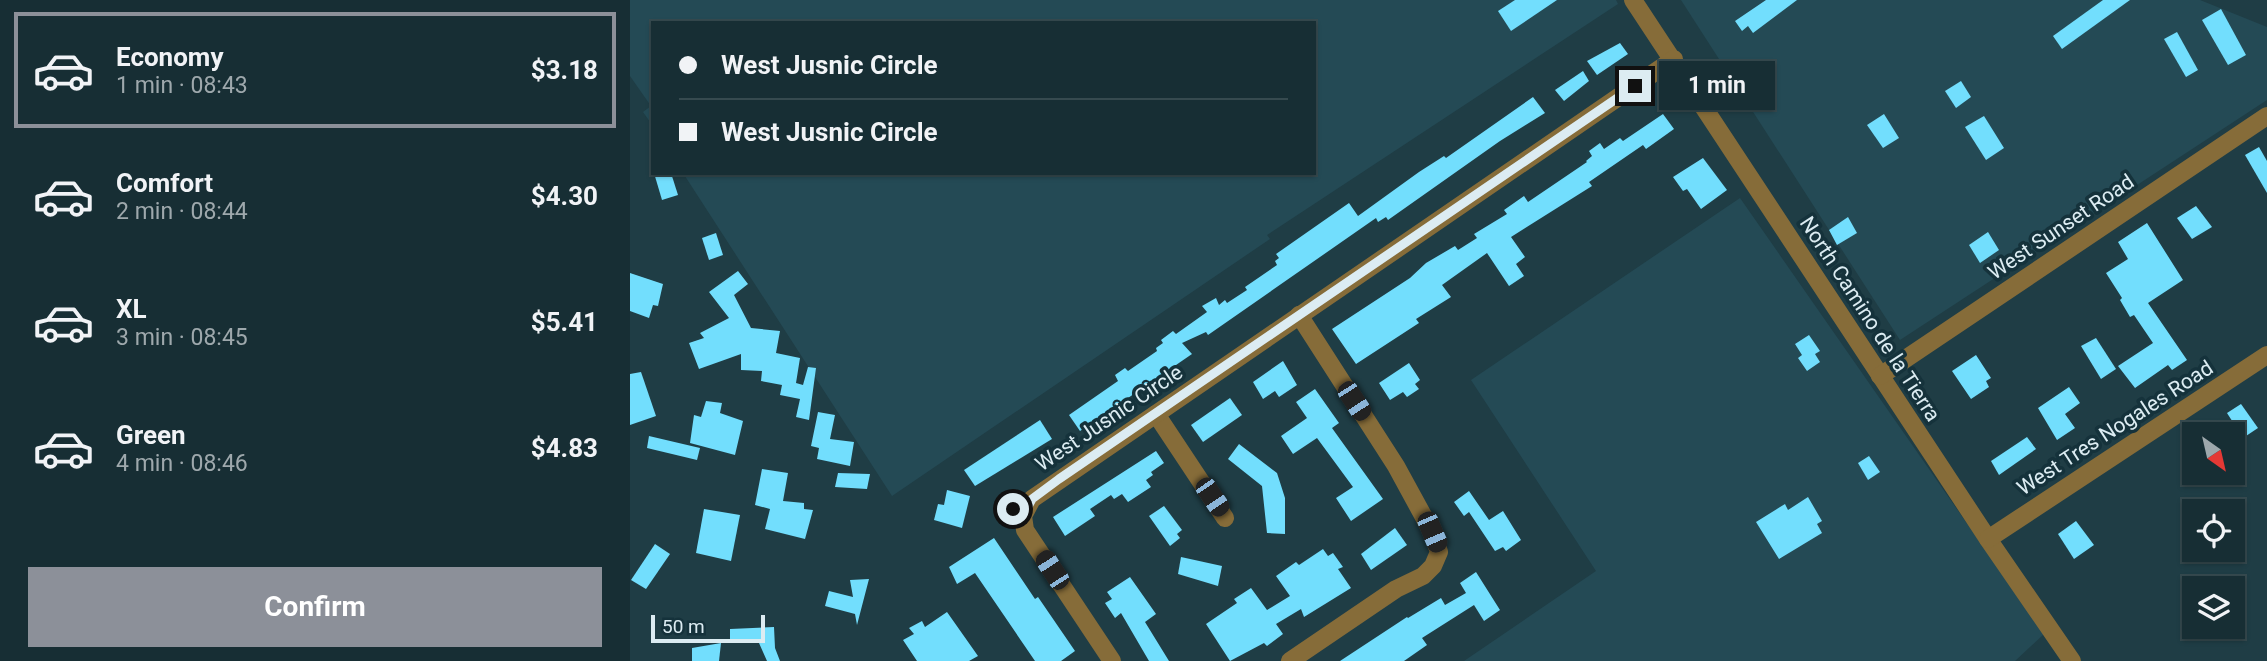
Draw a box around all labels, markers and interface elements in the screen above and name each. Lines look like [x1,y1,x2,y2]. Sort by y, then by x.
icon: car [32,39,95,102]
text: Economy [116,42,223,72]
text: West Jusnic Circle [721,50,938,80]
text: $3.18 [531,55,598,85]
callout: 1 min [1660,62,1775,110]
route end [1619,70,1651,102]
text: 1 min · 08:43 [116,72,248,99]
text: 1 min [1688,72,1746,99]
text: West Jusnic Circle [721,117,938,147]
icon: car [32,165,95,228]
text: Comfort [116,168,213,198]
street label: West Sunset Road [1984,169,2138,285]
text: $4.30 [531,181,598,211]
text: 2 min · 08:44 [116,198,248,225]
street label: North Camino de la Tierra [1795,212,1945,426]
icon: car [32,291,95,354]
text: XL [116,294,147,324]
text: $5.41 [531,307,598,337]
text: 3 min · 08:45 [116,324,248,351]
street label: West Tres Nogales Road [2013,356,2217,500]
street label: West Jusnic Circle [1031,360,1187,476]
car [1334,378,1375,424]
icon: car [32,417,95,480]
text: Green [116,420,186,450]
north arrow [2182,422,2245,485]
map controls [2182,422,2245,639]
text: $4.83 [531,433,598,463]
text: 4 min · 08:46 [116,450,248,477]
car [1192,474,1233,520]
route start [997,493,1029,525]
button: locate [2182,499,2245,562]
car [1415,509,1450,555]
car [1032,547,1073,593]
button: Confirm [28,567,602,647]
button: layers [2182,576,2245,639]
scale bar [651,612,765,644]
text: 50 m [662,615,705,638]

